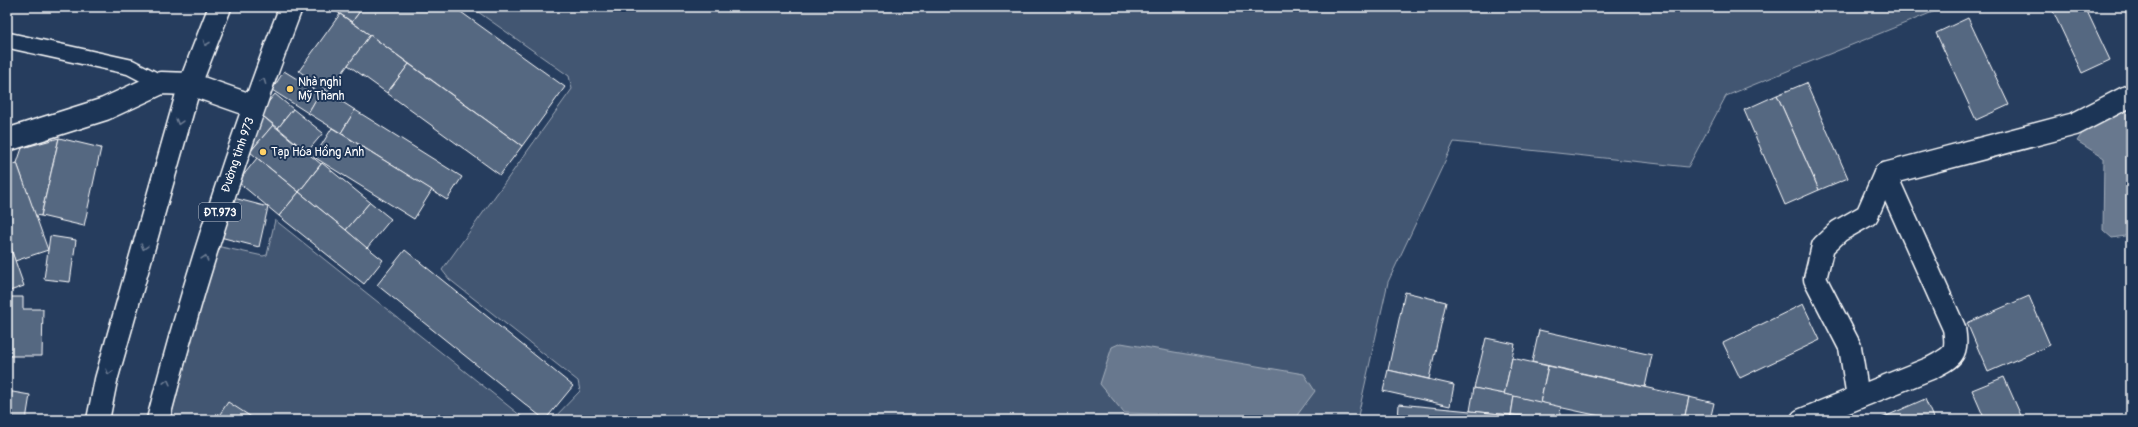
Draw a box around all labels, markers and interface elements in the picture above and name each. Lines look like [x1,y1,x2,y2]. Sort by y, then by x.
one-way arrow [203,40,211,47]
place label: Nhà nghỉ Mỹ Thanh [298,75,345,104]
one-way arrow [258,78,266,85]
marker: Nhà nghỉ Mỹ Thanh [285,84,295,94]
street label: Đường tỉnh 973 [218,115,258,194]
one-way arrow [175,118,184,125]
place label: Tạp Hóa Hồng Anh [271,144,364,160]
marker: Tạp Hóa Hồng Anh [258,147,268,157]
road number: ĐT.973 [199,203,241,221]
one-way arrow [140,243,149,250]
one-way arrow [200,255,209,262]
one-way arrow [105,368,113,375]
one-way arrow [163,379,171,385]

